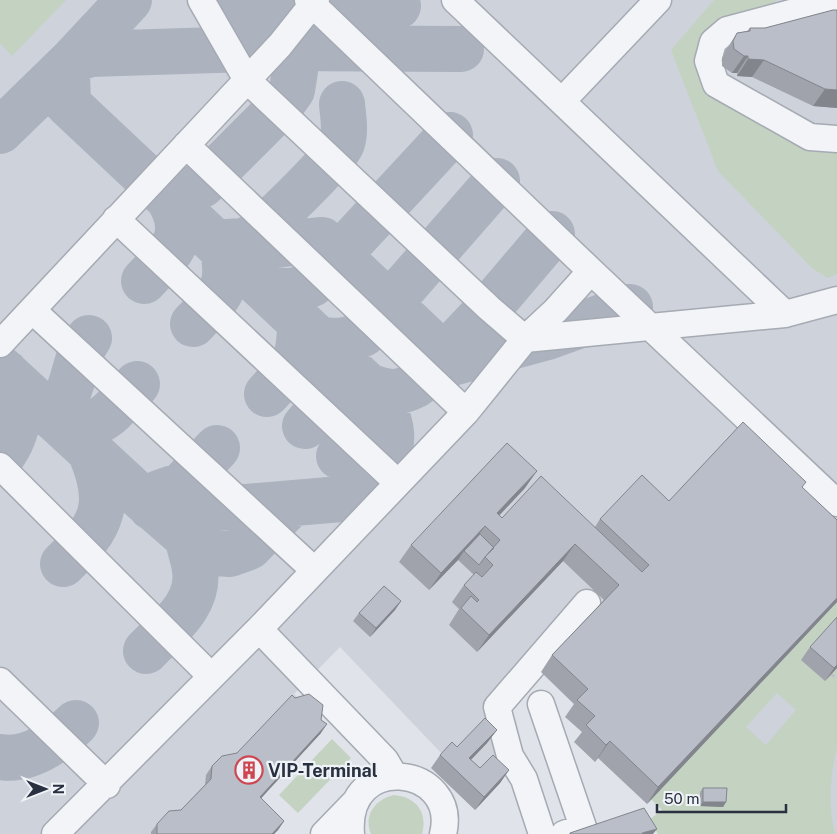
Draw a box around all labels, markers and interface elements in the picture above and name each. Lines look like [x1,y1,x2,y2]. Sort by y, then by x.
building icon: VIP-Terminal [234,755,264,785]
place label: VIP-Terminal [268,760,378,781]
north arrow [20,764,70,814]
scale bar [657,782,786,814]
text: N [50,784,66,794]
text: 50 m [664,790,699,807]

